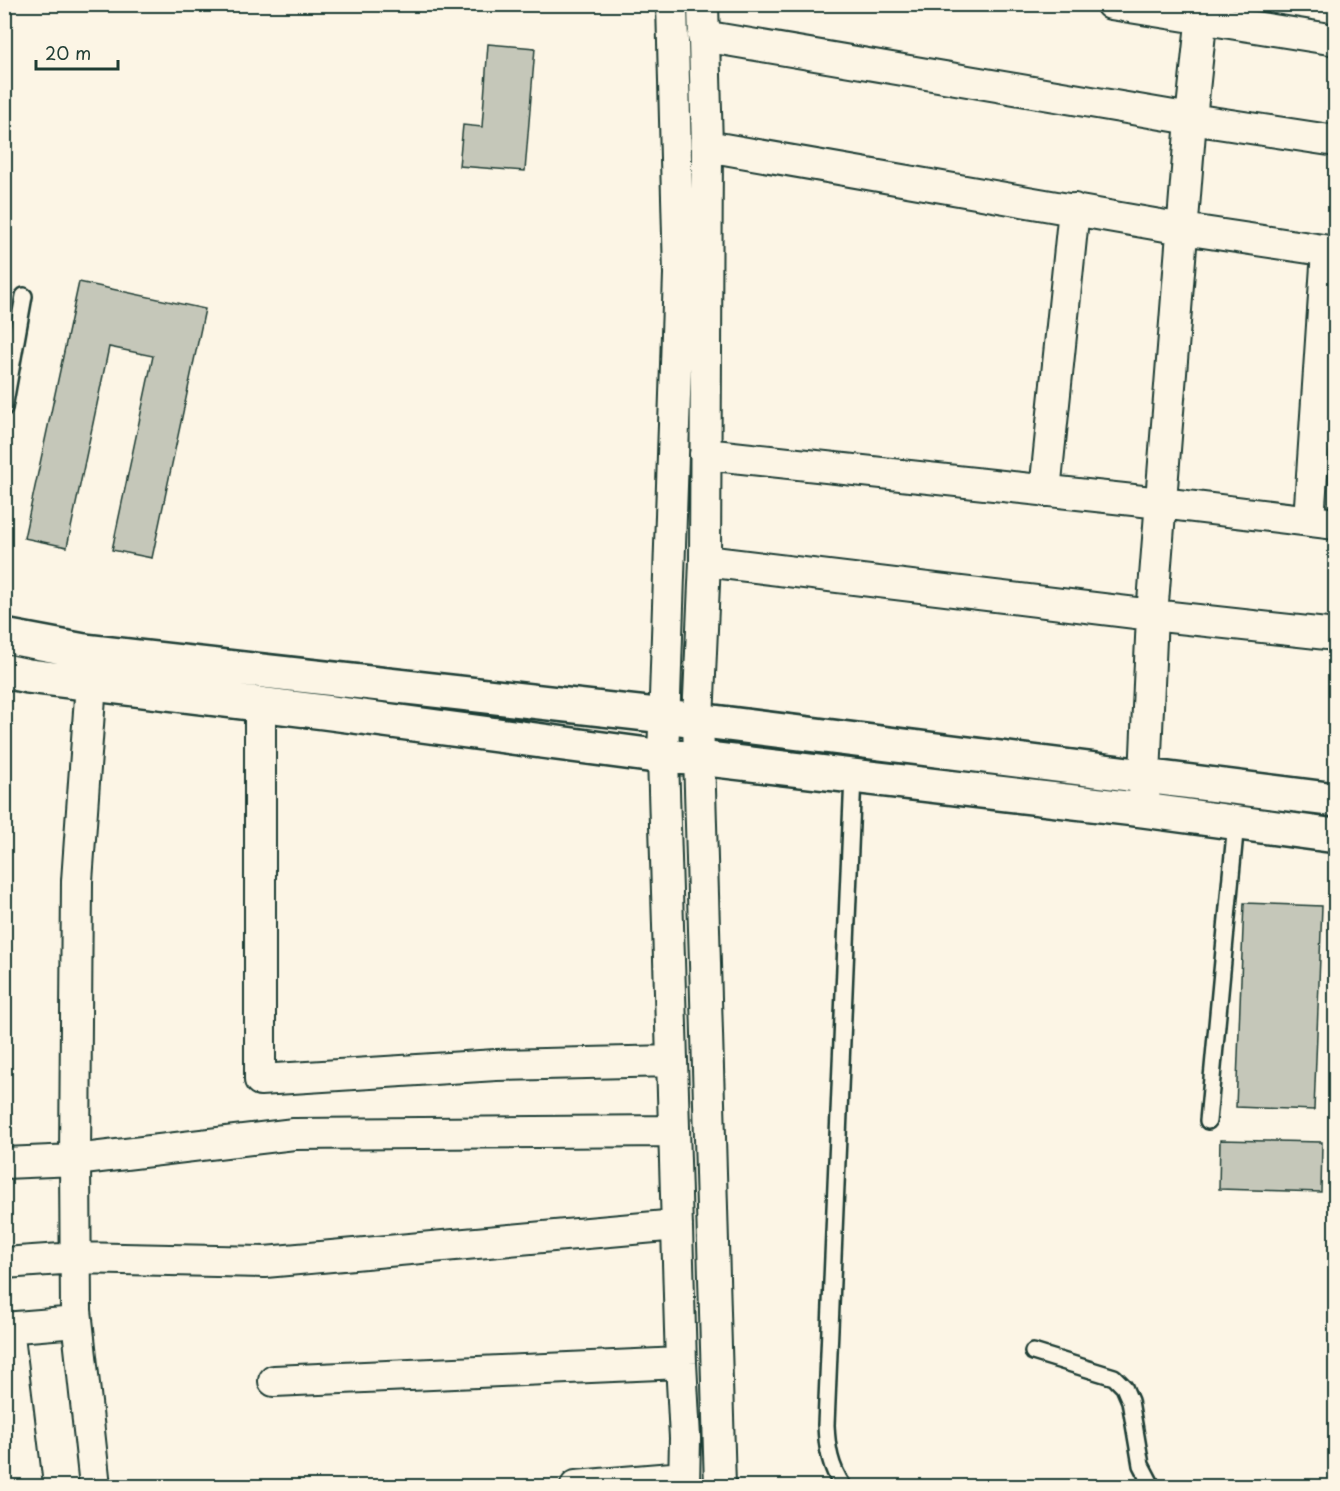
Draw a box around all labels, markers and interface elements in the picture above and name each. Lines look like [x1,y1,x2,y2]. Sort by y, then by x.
scale bar [36,33,118,71]
text: 20 m [45,39,91,66]

